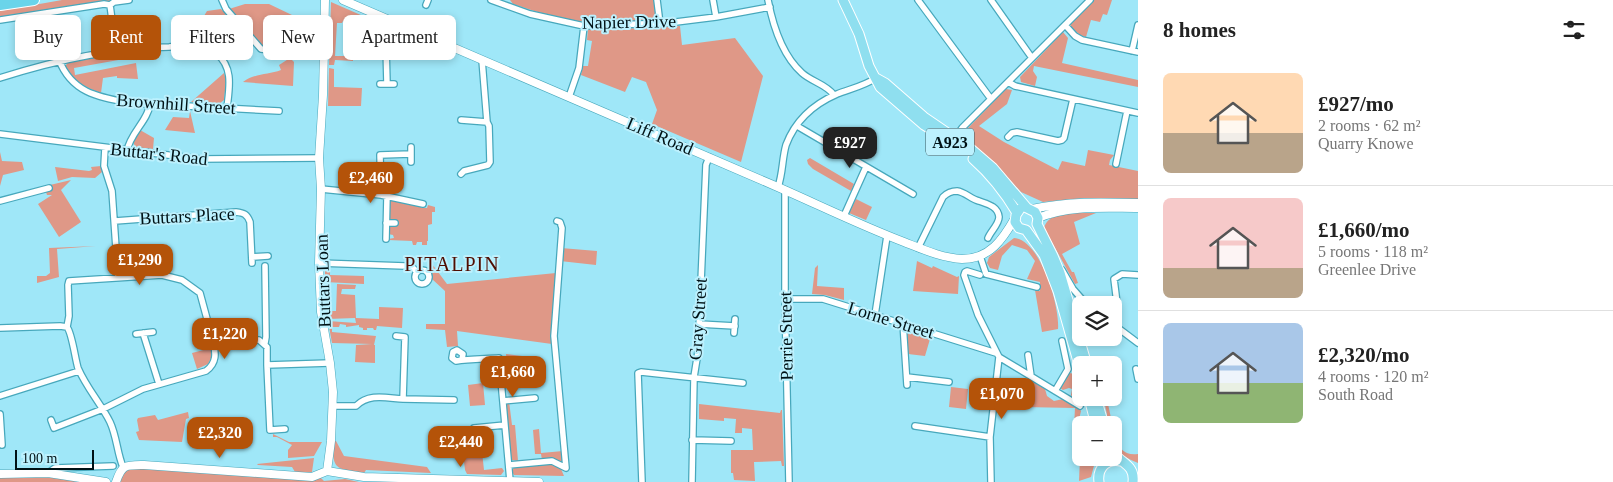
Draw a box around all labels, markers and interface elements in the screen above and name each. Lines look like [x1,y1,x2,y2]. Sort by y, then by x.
street label: Napier Drive [582,11,676,33]
chip: Buy [15,15,81,60]
chip: Rent [91,15,161,60]
chip: Filters [171,15,253,60]
chip: New [263,15,333,60]
chip: Apartment [343,15,456,60]
icon: filters [1560,16,1588,44]
text: 8 homes [1163,18,1236,42]
street label: Brownhill Street [116,90,236,118]
text: £927/mo [1318,92,1394,116]
icon: home [1203,93,1263,153]
street label: Liff Road [624,113,696,159]
text: 2 rooms · 62 m² [1318,117,1421,134]
pin: £927 [820,126,880,169]
road number: A923 [926,128,974,156]
text: £927 [834,134,866,151]
text: Quarry Knowe [1318,135,1414,152]
street label: Buttar's Road [109,139,209,169]
pin: £2,460 [330,162,412,204]
text: £2,460 [349,169,393,186]
street label: Buttars Place [139,204,235,228]
icon: home [1203,218,1263,278]
text: £1,660/mo [1318,218,1410,242]
street label: Buttars Loan [311,234,335,328]
text: 5 rooms · 118 m² [1318,243,1428,260]
pin: £1,290 [99,244,181,286]
text: £1,290 [118,251,162,268]
district label: PITALPIN [404,253,500,275]
text: Greenlee Drive [1318,261,1416,278]
street label: Gray Street [685,277,711,361]
street label: Perrie Street [775,291,797,381]
map controls [1072,296,1122,466]
button: layers [1072,296,1122,346]
street label: Lorne Street [845,297,937,343]
pin: £1,220 [184,318,266,360]
text: £1,220 [203,325,247,342]
icon: home [1203,343,1263,403]
text: £2,320/mo [1318,343,1410,367]
pin: £1,660 [472,356,554,398]
button: + [1072,356,1122,406]
text: £1,660 [491,363,535,380]
text: 4 rooms · 120 m² [1318,368,1429,385]
pin: £1,070 [961,378,1043,420]
text: £1,070 [980,385,1024,402]
text: South Road [1318,386,1393,403]
pin: £2,320 [179,416,261,459]
button: − [1072,416,1122,466]
text: £2,320 [198,424,242,441]
pin: £2,440 [420,426,502,468]
text: £2,440 [439,433,483,450]
scale bar [15,447,94,470]
text: 100 m [22,451,57,466]

